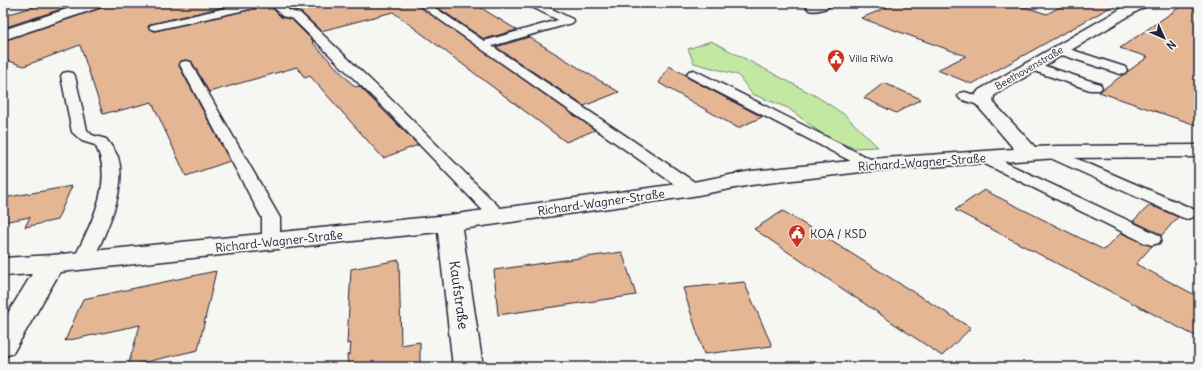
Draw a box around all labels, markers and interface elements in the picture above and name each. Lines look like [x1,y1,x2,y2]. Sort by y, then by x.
north arrow [1144,18,1184,58]
text: N [1163,37,1179,53]
street label: Beethovenstraße [993,43,1065,93]
public building icon: Villa RiWa [826,48,846,73]
place label: Villa RiWa [849,52,893,65]
street label: Richard-Wagner-Straße [858,150,986,174]
street label: Richard-Wagner-Straße [536,186,666,218]
public building icon: KOA / KSD [787,223,807,248]
place label: KOA / KSD [810,226,867,241]
street label: Richard-Wagner-Straße [214,227,344,255]
street label: Kaufstraße [445,260,473,330]

